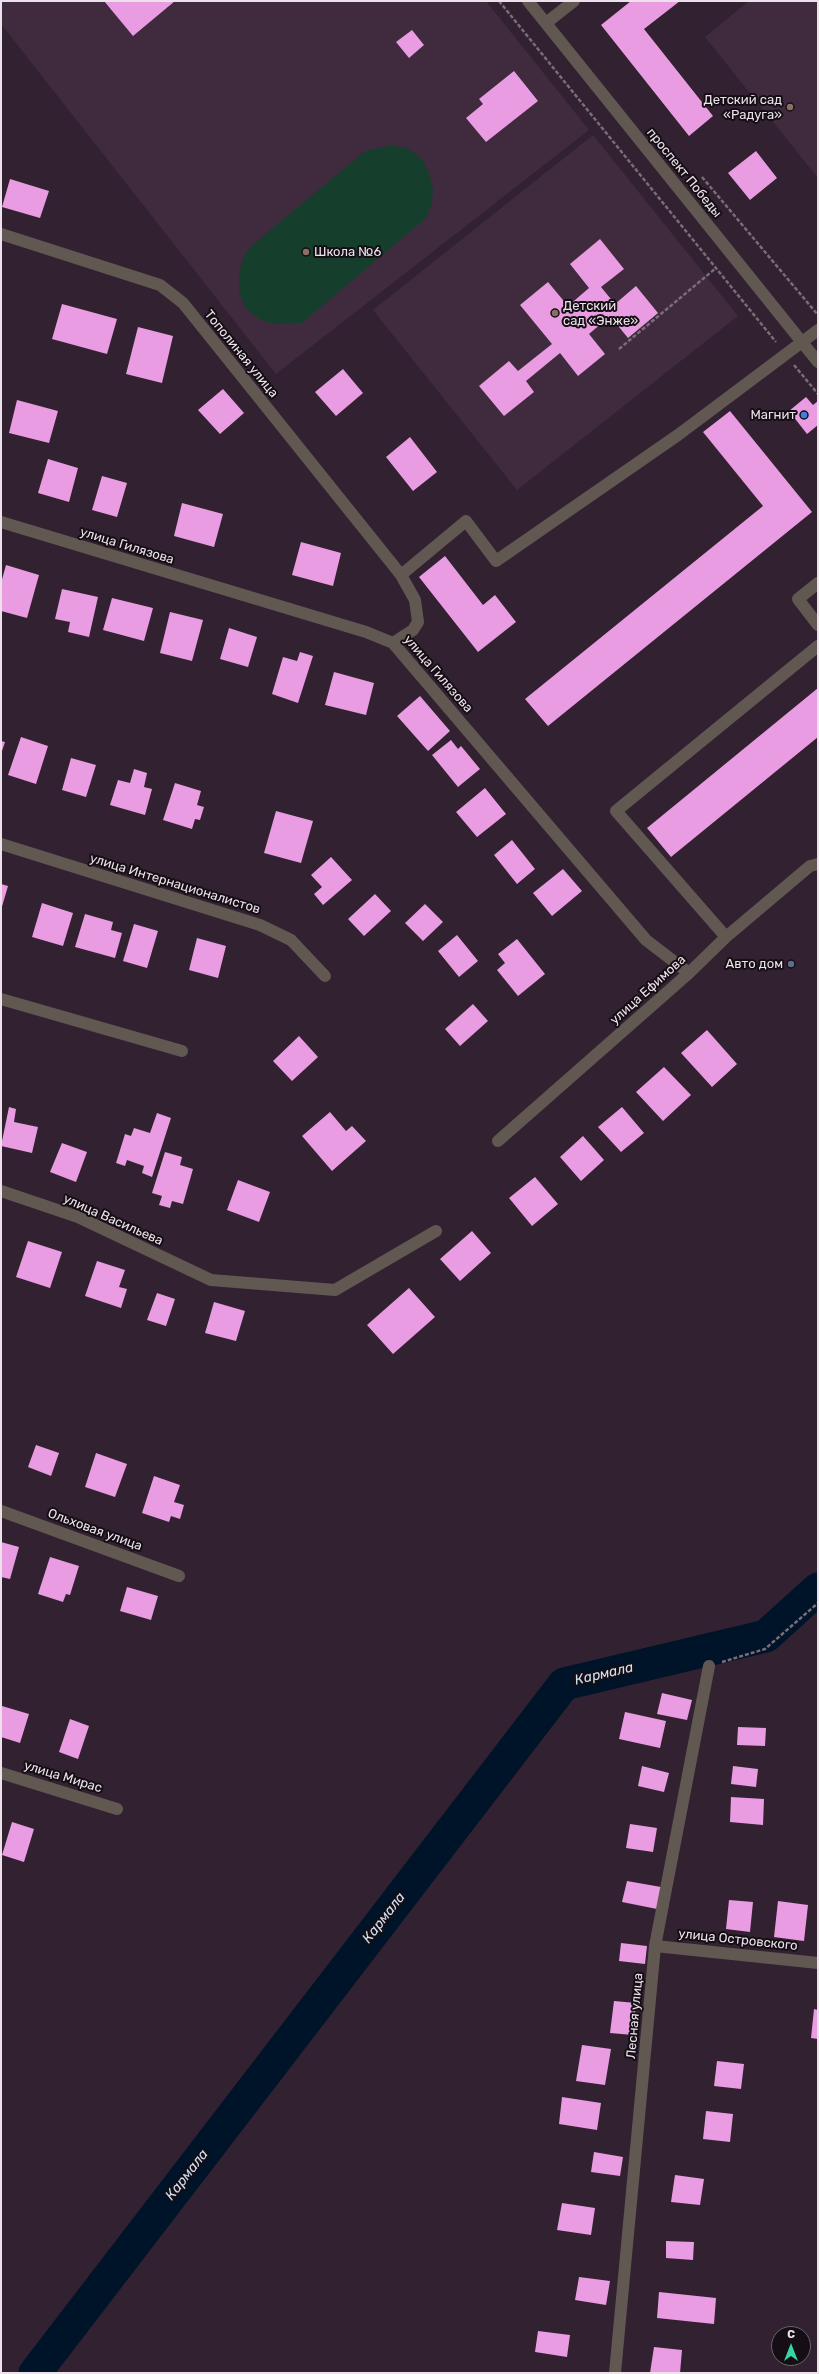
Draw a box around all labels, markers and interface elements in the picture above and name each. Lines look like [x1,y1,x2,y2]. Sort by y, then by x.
place label: Детский сад «Радуга» [704,92,782,123]
marker: Детский сад «Радуга» [785,102,795,112]
street label: проспект Победы [643,125,725,221]
place label: Школа №6 [314,244,381,260]
marker: Школа №6 [301,247,311,257]
place label: Детский сад «Энже» [563,298,638,329]
street label: Тополиная улица [201,307,281,401]
marker: Детский сад «Энже» [550,308,560,318]
place label: Магнит [750,407,796,423]
marker: Магнит [799,410,809,420]
street label: улица Гилязова [78,524,176,568]
street label: улица Гилязова [400,632,476,716]
street label: улица Интернационалистов [88,851,262,917]
street label: улица Ефимова [607,952,689,1028]
place label: Авто дом [726,956,783,972]
marker: Авто дом [786,959,796,969]
street label: улица Васильева [61,1191,165,1249]
street label: Ольховая улица [46,1506,144,1554]
water label: Кармала [573,1659,635,1689]
street label: улица Мирас [22,1758,104,1796]
water label: Кармала [359,1889,409,1947]
street label: улица Островского [678,1926,798,1954]
street label: Лесная улица [623,1972,647,2060]
water label: Кармала [162,2146,212,2204]
north arrow [771,2326,811,2366]
text: С [787,2328,795,2341]

